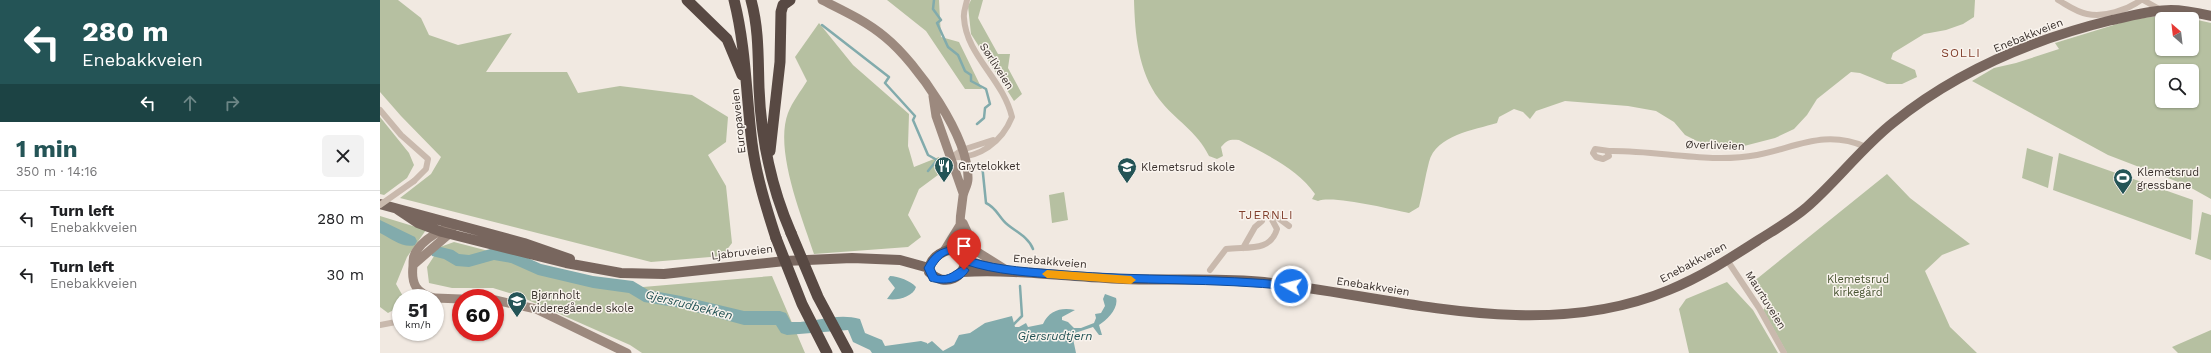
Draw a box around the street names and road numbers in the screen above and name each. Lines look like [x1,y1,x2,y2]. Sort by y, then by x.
street label: Enebakkveien [1991,16,2065,55]
street label: Sørliveien [977,41,1016,92]
street label: Europaveien [729,88,748,154]
street label: Øverliveien [1685,138,1745,153]
street label: Enebakkveien [1658,239,1729,286]
street label: Ljabruveien [710,242,774,263]
street label: Enebakkveien [1013,252,1087,271]
street label: Maurtuveien [1743,269,1789,332]
street label: Enebakkveien [1335,274,1410,299]

